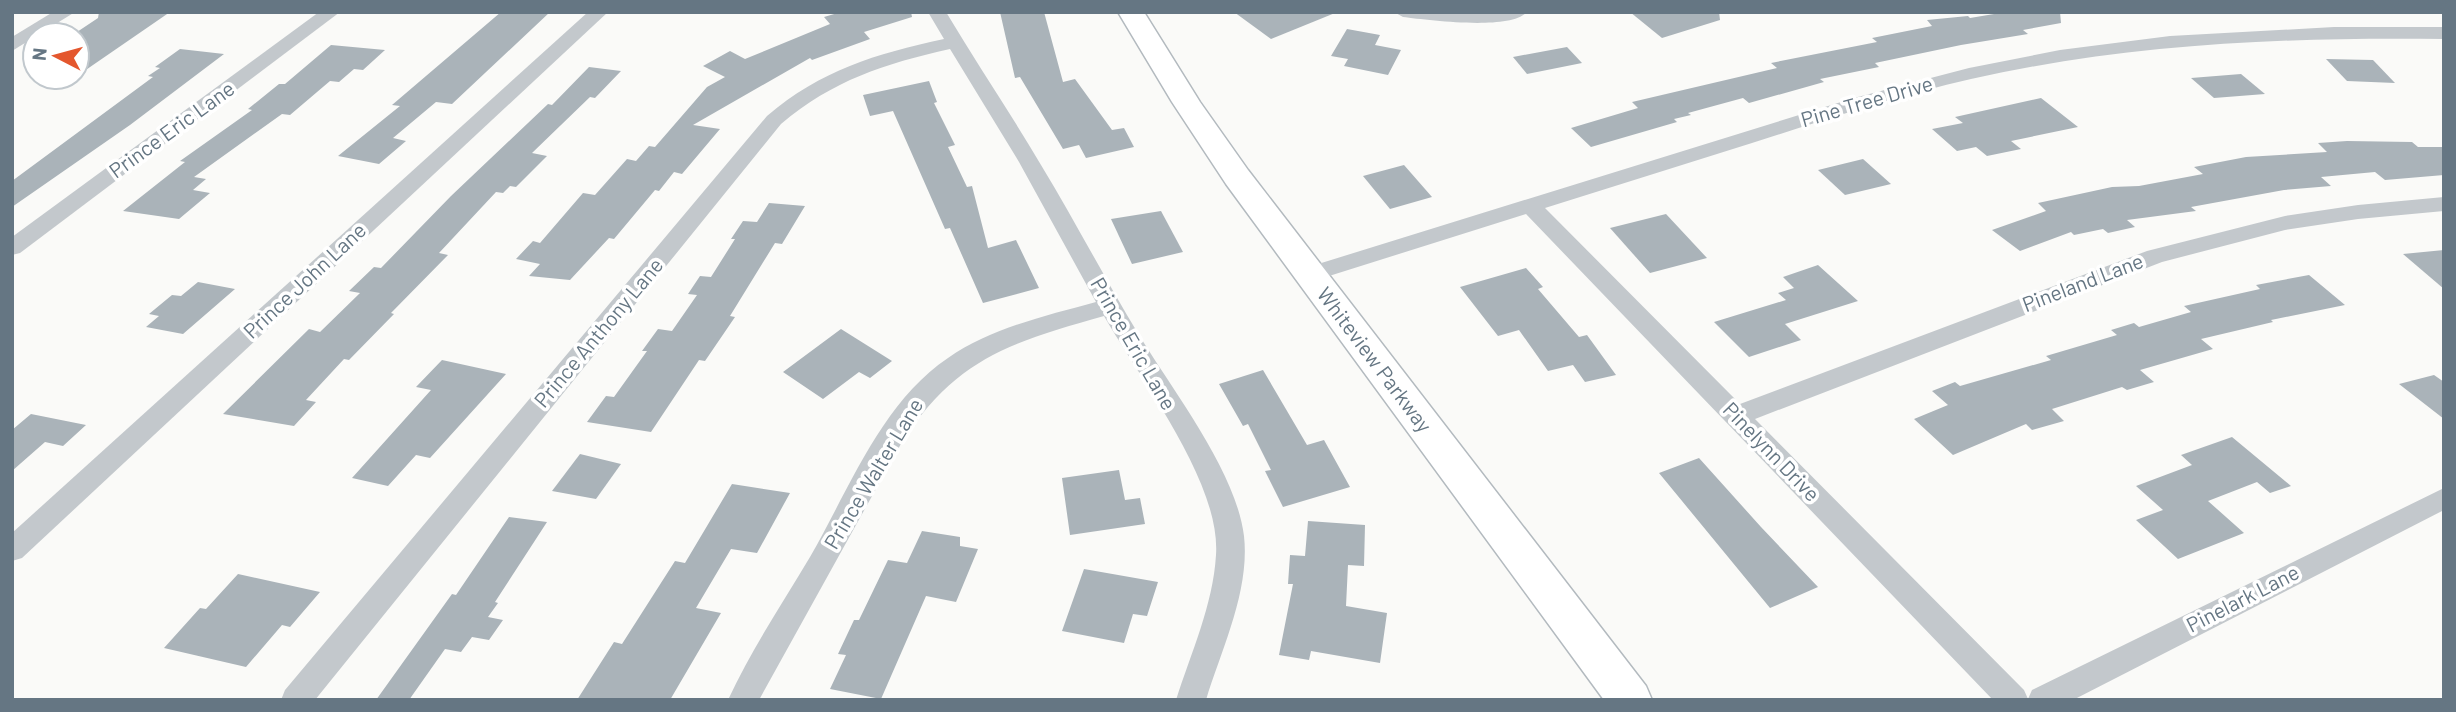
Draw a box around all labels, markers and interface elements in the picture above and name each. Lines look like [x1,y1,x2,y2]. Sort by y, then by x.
north arrow [21,21,91,91]
text: N [26,47,51,62]
street label: Pine Tree Drive [1798,70,1935,131]
street label: Prince Eric Lane [104,75,239,183]
street label: Prince John Lane [238,217,370,343]
street label: Pineland Lane [2018,247,2146,316]
street label: Prince Anthony Lane [528,252,668,412]
street label: Prince Eric Lane [1086,273,1182,414]
street label: Whiteview Parkway [1312,282,1438,437]
street label: Prince Walter Lane [818,393,928,553]
street label: Pinelynn Drive [1719,396,1826,506]
street label: Pinelark Lane [2182,559,2303,637]

